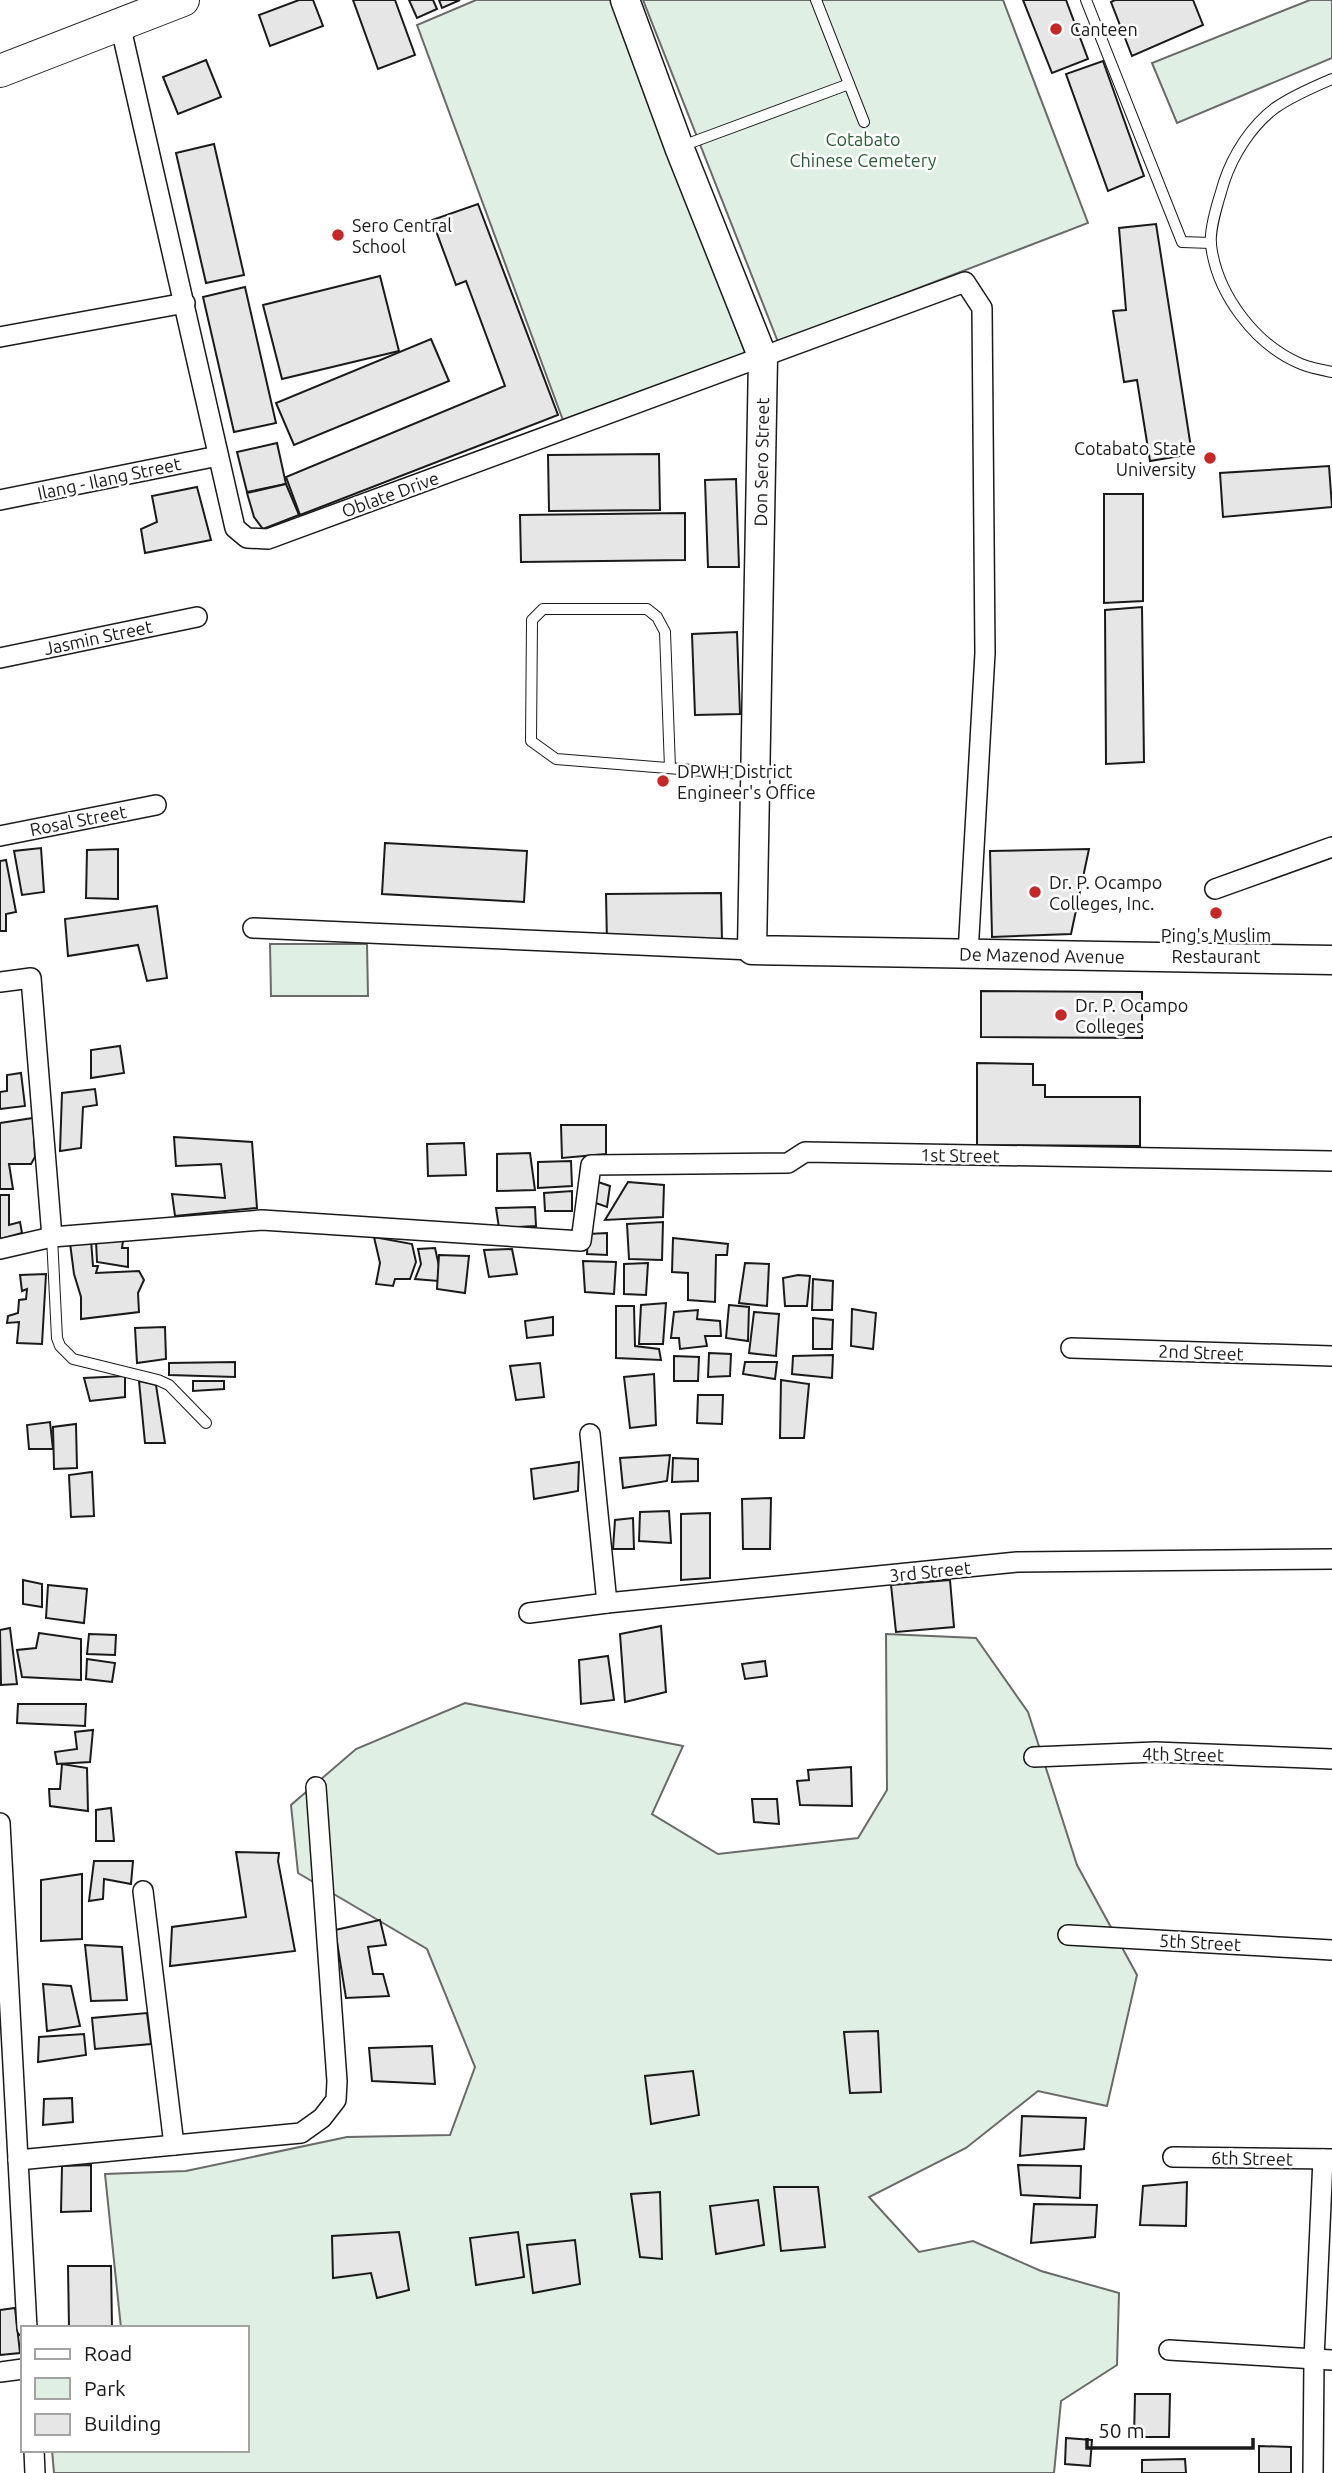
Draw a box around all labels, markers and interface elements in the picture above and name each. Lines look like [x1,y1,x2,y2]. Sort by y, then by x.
place label: Canteen [1070,19,1138,39]
marker: Canteen [1048,21,1064,37]
park label: Cotabato Chinese Cemetery [789,129,937,170]
place label: Sero Central School [352,215,452,256]
marker: Sero Central School [330,227,346,243]
street label: Don Sero Street [750,397,772,527]
place label: Cotabato State University [1074,438,1196,479]
marker: Cotabato State University [1202,450,1218,466]
street label: Ilang - Ilang Street [35,453,183,503]
street label: Oblate Drive [339,467,441,521]
street label: Jasmin Street [42,616,154,658]
place label: DPWH District Engineer's Office [677,761,816,802]
marker: DPWH District Engineer's Office [655,773,671,789]
street label: Rosal Street [28,801,128,839]
place label: Dr. P. Ocampo Colleges, Inc. [1049,872,1162,913]
marker: Dr. P. Ocampo Colleges, Inc. [1027,884,1043,900]
marker: Ping's Muslim Restaurant [1208,905,1224,921]
place label: Ping's Muslim Restaurant [1161,925,1271,966]
street label: De Mazenod Avenue [959,944,1125,966]
place label: Dr. P. Ocampo Colleges [1075,995,1188,1036]
marker: Dr. P. Ocampo Colleges [1053,1007,1069,1023]
street label: 1st Street [920,1144,1000,1166]
street label: 2nd Street [1158,1341,1244,1363]
street label: 3rd Street [888,1557,972,1585]
street label: 4th Street [1142,1743,1224,1765]
street label: 5th Street [1159,1930,1241,1954]
street label: 6th Street [1211,2147,1293,2169]
legend [21,2326,248,2452]
text: Road [84,2341,132,2365]
text: Park [84,2376,126,2400]
scale bar [1087,2406,1253,2450]
text: Building [84,2411,161,2435]
text: 50 m [1098,2418,1145,2442]

